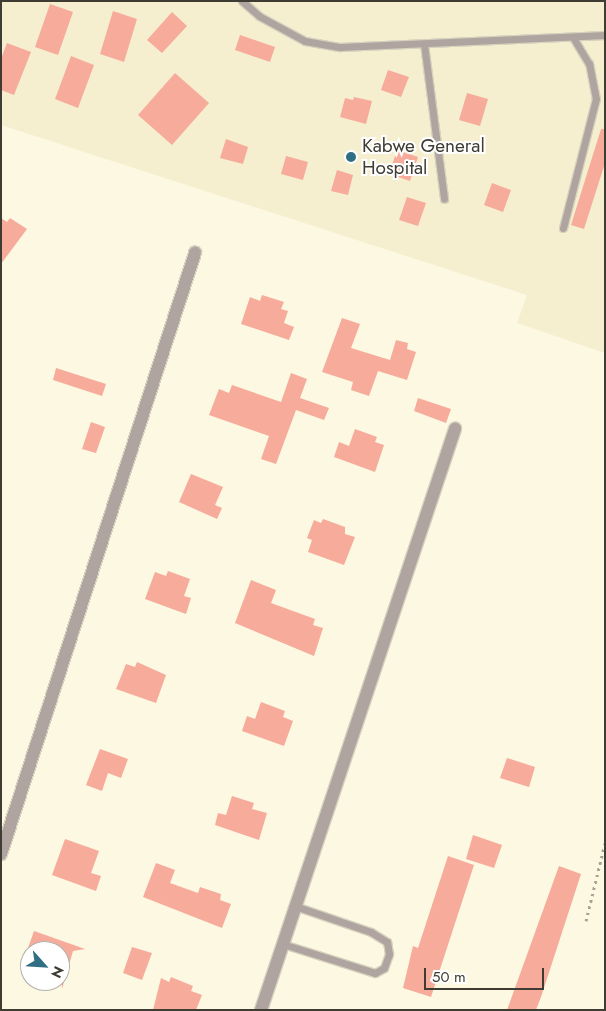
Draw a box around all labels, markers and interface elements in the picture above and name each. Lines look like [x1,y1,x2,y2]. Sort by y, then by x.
place label: Kabwe General Hospital [362,135,485,179]
marker: Kabwe General Hospital [344,150,358,164]
north arrow [20,941,70,991]
scale bar [426,958,546,990]
text: N [46,963,69,982]
text: 50 m [432,966,466,988]

